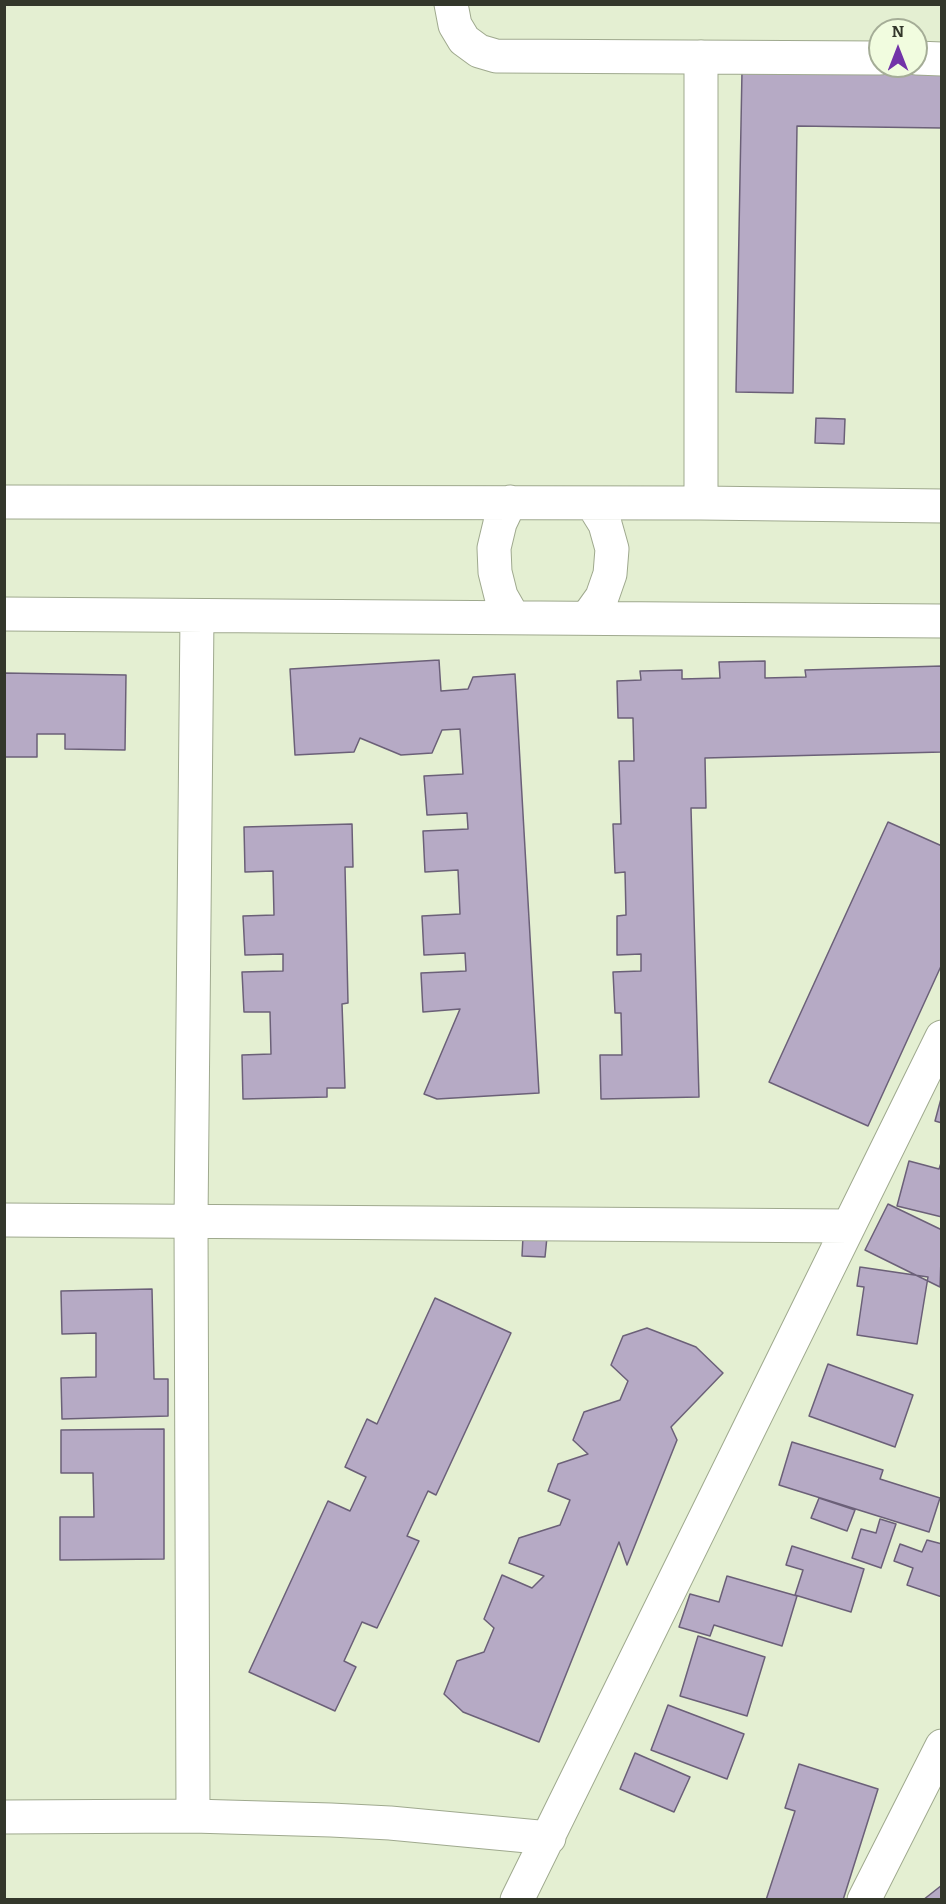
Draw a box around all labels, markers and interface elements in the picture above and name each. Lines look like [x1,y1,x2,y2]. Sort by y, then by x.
north arrow [868,18,928,78]
text: N [892,22,904,41]

